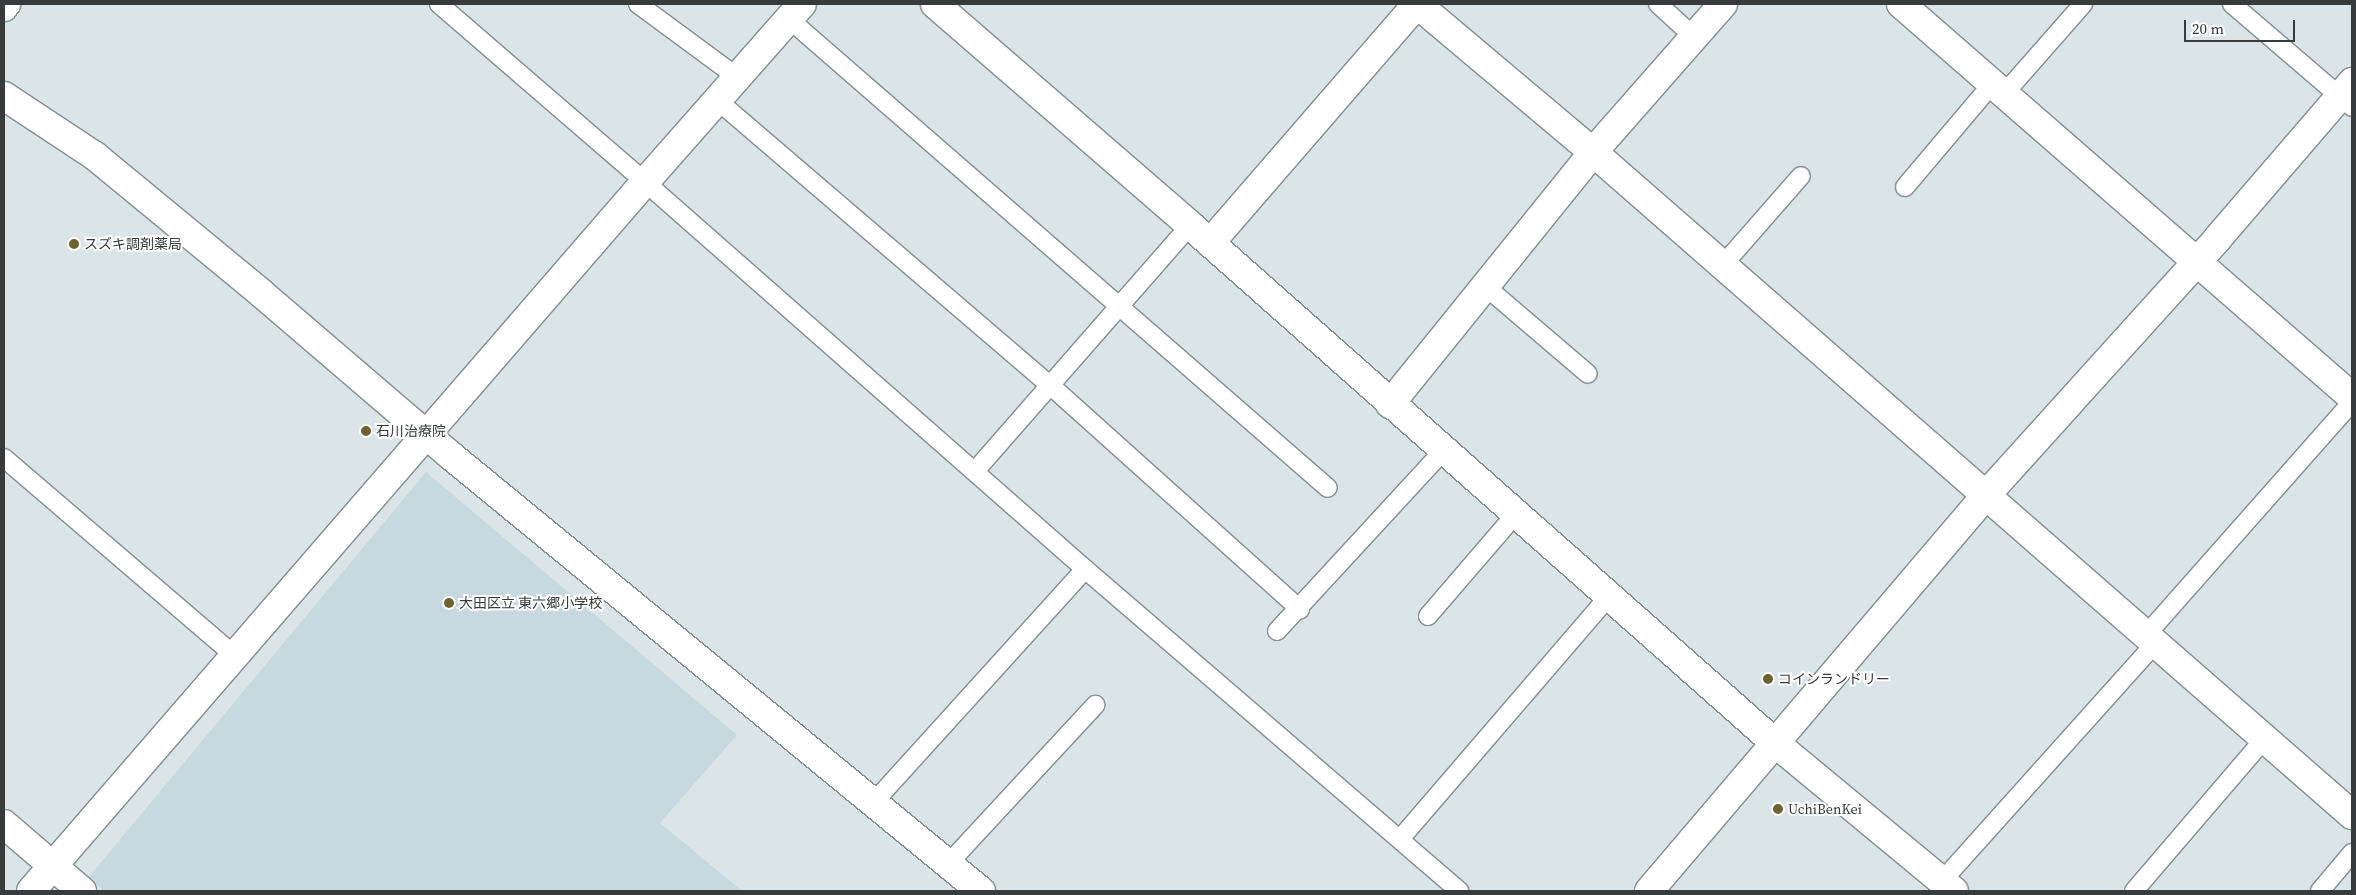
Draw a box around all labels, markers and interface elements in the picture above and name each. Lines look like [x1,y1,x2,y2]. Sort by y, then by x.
scale bar [2186,10,2297,42]
text: 20 m [2192,18,2224,39]
place label: スズキ調剤薬局 [84,236,182,252]
marker: スズキ調剤薬局 [68,238,80,250]
place label: 石川治療院 [376,423,446,439]
marker: 石川治療院 [360,425,372,437]
place label: 大田区立 東六郷小学校 [459,595,602,611]
marker: 大田区立 東六郷小学校 [443,597,455,609]
place label: コインランドリー [1778,671,1890,687]
marker: コインランドリー [1762,673,1774,685]
place label: UchiBenKei [1788,801,1862,817]
marker: UchiBenKei [1772,803,1784,815]

